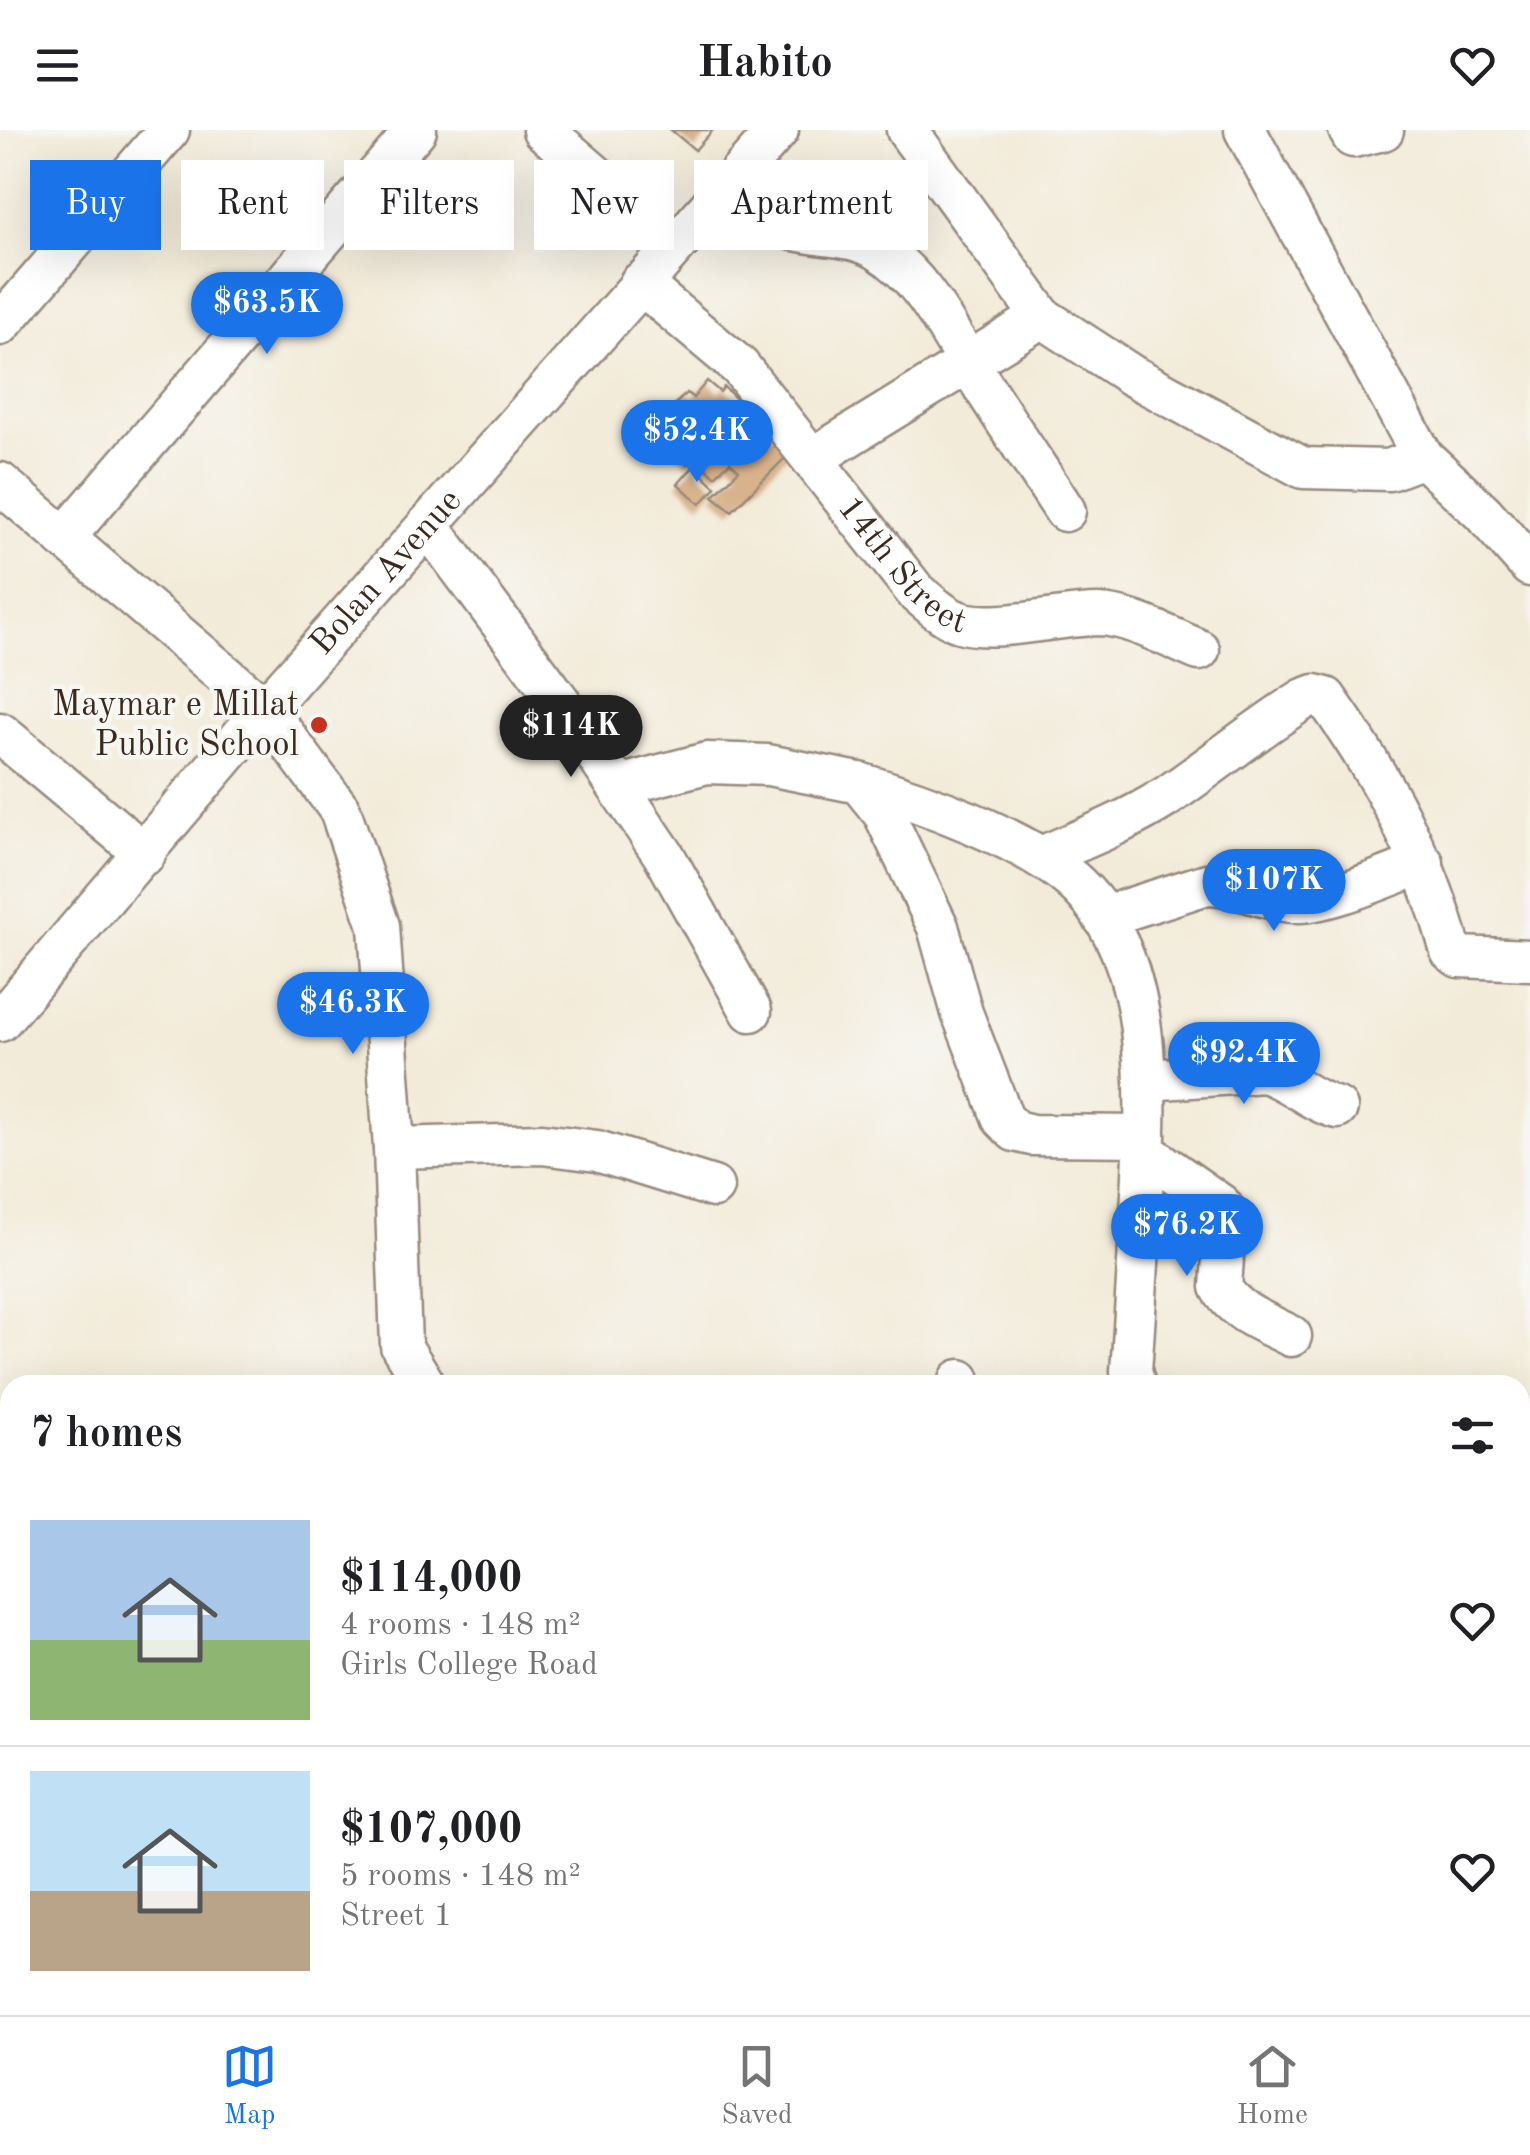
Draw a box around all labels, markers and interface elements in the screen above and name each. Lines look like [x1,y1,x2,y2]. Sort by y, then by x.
icon: menu [30,38,85,93]
icon: heart [1445,38,1500,93]
text: Habito [697,42,833,87]
chip: Buy [30,160,161,250]
chip: Rent [181,160,324,250]
chip: Filters [344,160,514,250]
chip: New [534,160,674,250]
chip: Apartment [694,160,928,250]
pin: $63.5K [186,272,348,357]
text: $63.5K [213,288,321,320]
pin: $52.4K [616,400,778,485]
text: $52.4K [643,416,751,448]
street label: Bolan Avenue [304,483,468,662]
street label: 14th Street [831,490,970,640]
place label: Maymar e Millat Public School [52,688,299,763]
pin: $114K [501,695,641,780]
text: $114K [522,711,620,743]
marker: Maymar e Millat Public School [308,714,330,736]
pin: $107K [1204,849,1344,934]
text: $107K [1225,865,1323,897]
pin: $46.3K [272,972,434,1057]
text: $46.3K [299,988,407,1020]
pin: $92.4K [1163,1022,1325,1107]
text: $92.4K [1190,1038,1298,1070]
pin: $76.2K [1106,1194,1268,1279]
text: $76.2K [1133,1210,1241,1242]
icon: filters [1445,1408,1500,1463]
text: 7 homes [30,1414,182,1456]
text: $114,000 [340,1559,522,1601]
icon: home [110,1560,230,1680]
icon: heart [1445,1593,1500,1648]
text: 4 rooms · 148 m² [340,1610,581,1642]
text: Girls College Road [340,1650,598,1682]
text: $107,000 [340,1810,522,1852]
icon: home [110,1811,230,1931]
icon: heart [1445,1844,1500,1899]
text: 5 rooms · 148 m² [340,1861,581,1893]
text: Street 1 [340,1901,452,1933]
tab: Map [222,2039,277,2134]
tab: Saved [721,2039,793,2134]
tab: Home [1237,2039,1308,2134]

